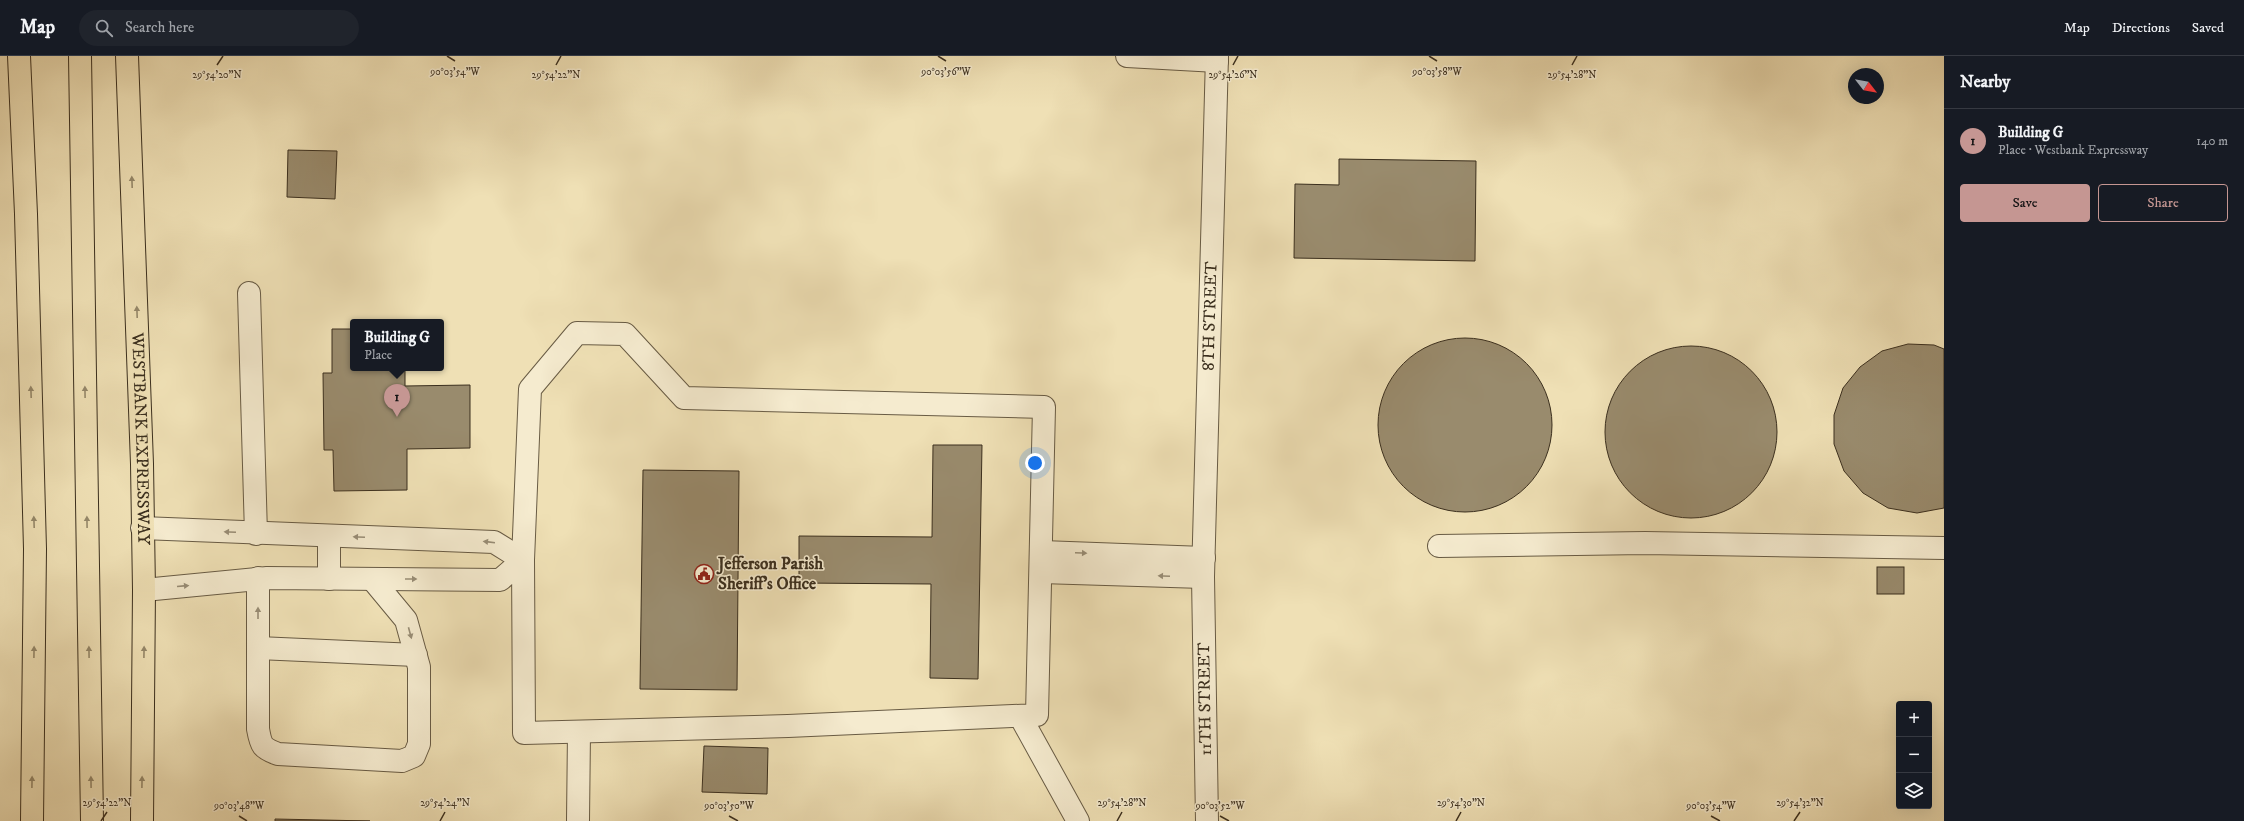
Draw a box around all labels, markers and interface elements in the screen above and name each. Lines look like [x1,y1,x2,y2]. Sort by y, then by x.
search box [79,10,359,46]
text: Map [20,16,55,39]
icon: search [93,17,115,39]
text: Search here [125,18,194,37]
text: Map [2064,19,2090,37]
text: Directions [2112,19,2170,37]
text: Saved [2192,19,2224,37]
text: 90°03'54"W [429,66,481,78]
text: 90°03'56"W [920,66,972,78]
text: 90°03'58"W [1411,66,1462,78]
north arrow [1848,68,1884,104]
text: 29°54'20"N [192,69,242,81]
text: 29°54'22"N [532,69,580,81]
text: 29°54'26"N [1208,69,1258,81]
text: 29°54'28"N [1548,69,1596,81]
text: Nearby [1960,71,2010,93]
text: Building G [1998,123,2063,142]
text: 1 [1971,133,1975,149]
text: 140 m [2196,133,2228,149]
text: Place · Westbank Expressway [1998,142,2148,158]
one-way arrow [128,176,135,188]
button: Save [1960,184,2090,222]
button: Share [2098,184,2228,222]
street label: 8TH STREET [1198,261,1222,371]
one-way arrow [133,306,140,318]
popup [350,319,444,371]
text: Building G [364,328,430,347]
street label: WESTBANK EXPRESSWAY [126,331,154,545]
text: Place [364,347,392,363]
pin: 1 [384,384,410,417]
one-way arrow [82,385,88,398]
one-way arrow [27,386,34,398]
your location [1025,453,1045,473]
one-way arrow [84,515,90,528]
one-way arrow [31,516,38,528]
one-way arrow [224,529,236,536]
one-way arrow [353,534,365,541]
one-way arrow [483,539,495,546]
one-way arrow [1075,550,1087,557]
place label: Jefferson Parish Sheriff's Office [716,553,823,595]
public building icon: Jefferson Parish Sheriff's Office [693,563,715,585]
one-way arrow [1157,573,1170,579]
one-way arrow [405,576,418,582]
one-way arrow [177,583,189,590]
one-way arrow [255,606,261,619]
one-way arrow [407,627,413,639]
street label: 11TH STREET [1193,642,1217,756]
one-way arrow [31,645,37,658]
one-way arrow [86,645,92,658]
one-way arrow [141,645,147,658]
map controls [1896,701,1932,809]
button: + [1896,701,1932,737]
button: − [1896,737,1932,773]
button: layers [1896,773,1932,809]
one-way arrow [29,775,35,788]
one-way arrow [88,775,94,788]
one-way arrow [139,775,145,788]
text: 29°54'22"N [83,797,131,809]
text: 29°54'24"N [420,797,470,809]
text: 29°54'28"N [1098,797,1146,809]
text: 29°54'30"N [1437,797,1485,809]
text: 29°54'32"N [1776,797,1824,809]
text: 90°03'48"W [213,800,265,812]
text: 90°03'50"W [703,800,755,812]
text: 90°03'52"W [1194,800,1245,812]
text: 90°03'54"W [1685,800,1737,812]

